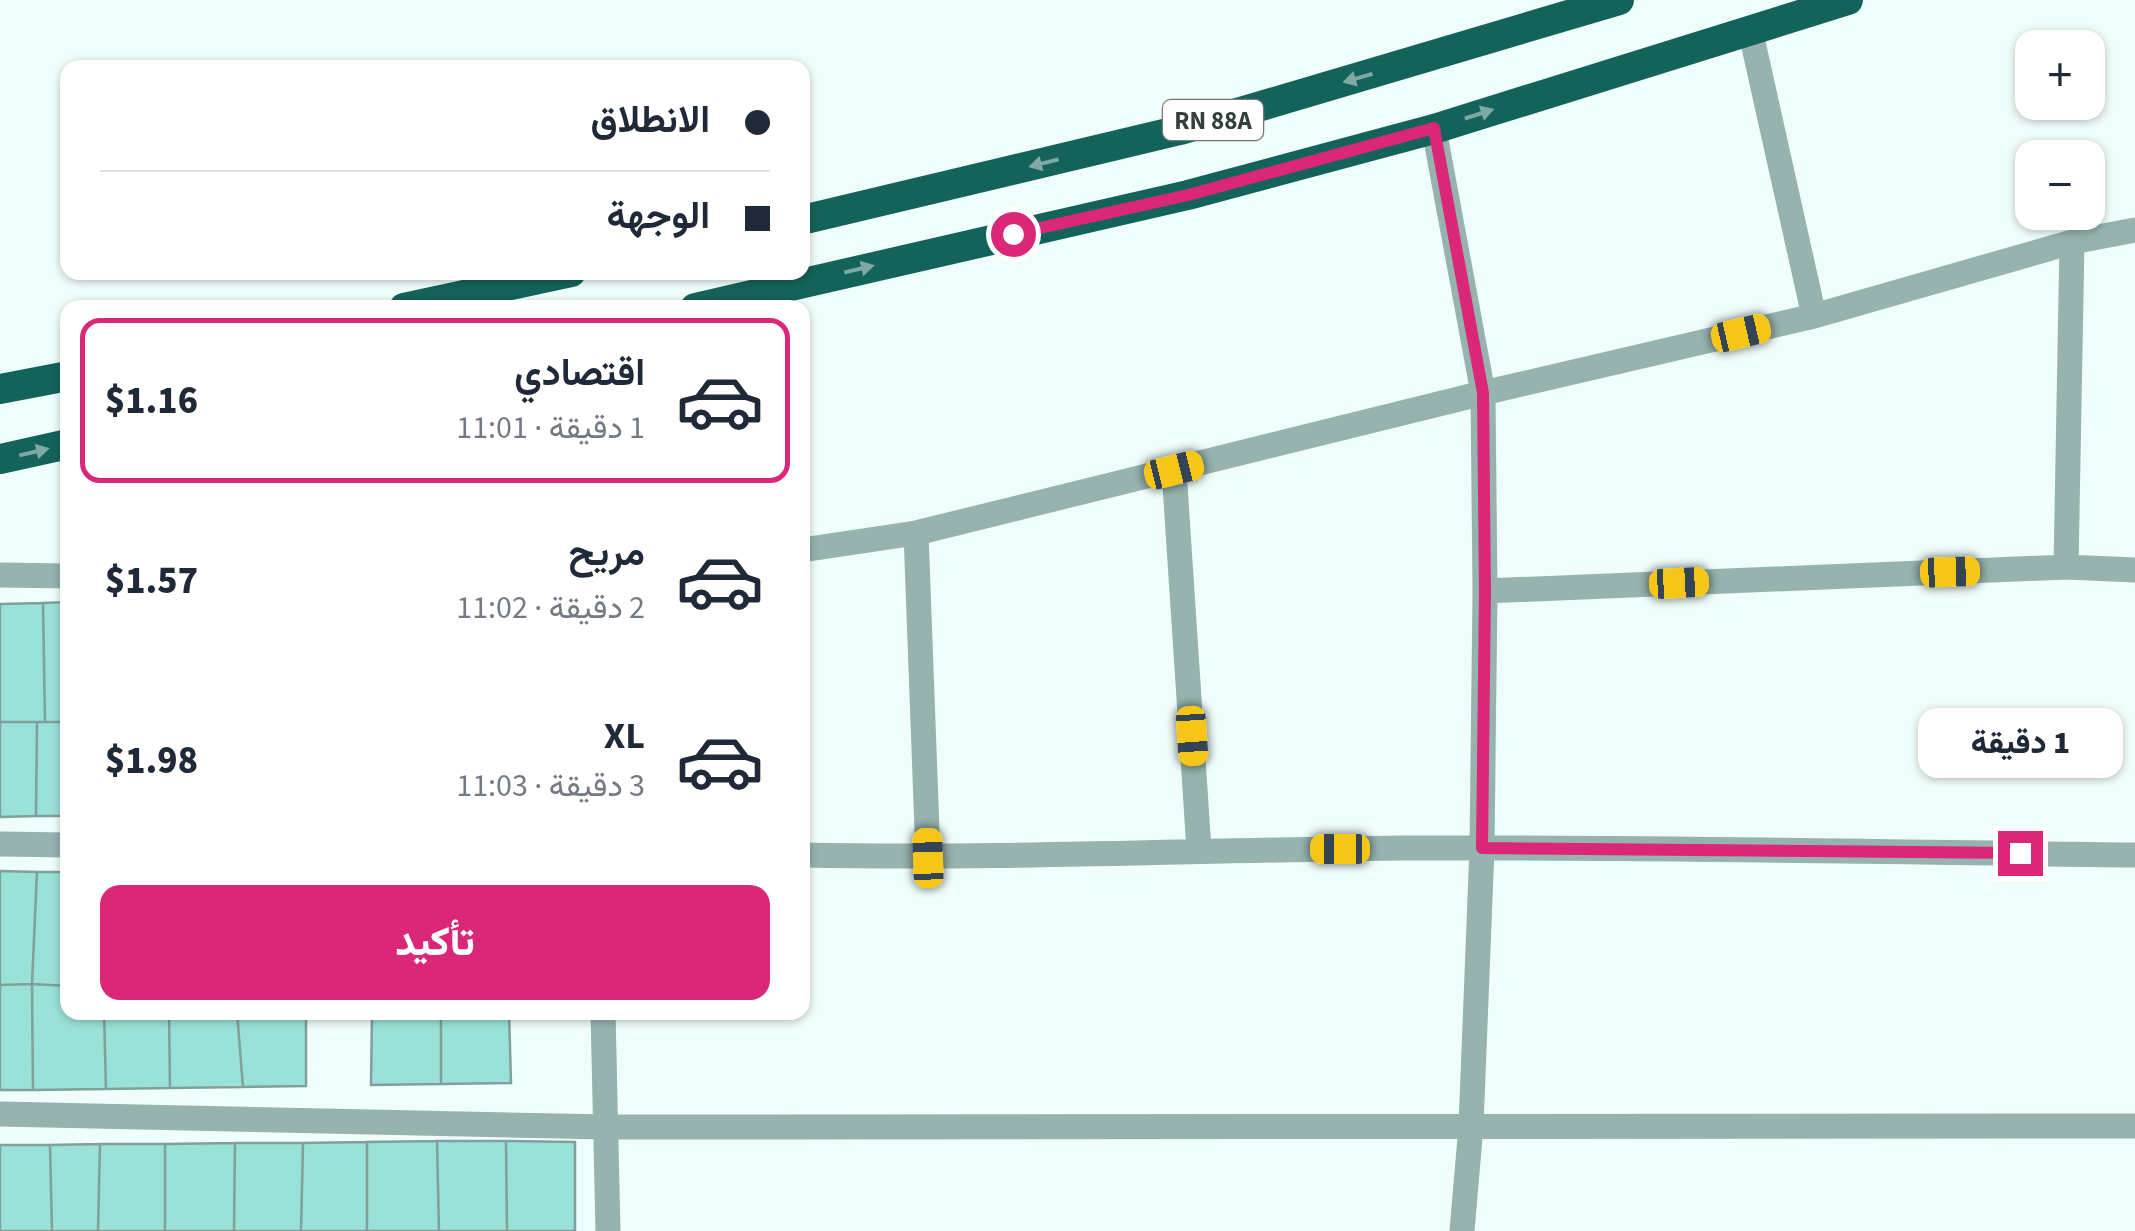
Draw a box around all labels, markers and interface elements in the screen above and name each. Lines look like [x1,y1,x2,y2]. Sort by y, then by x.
map controls [2015,30,2105,230]
button: + [2015,30,2105,120]
one-way arrow [1342,71,1372,86]
text: الانطلاق [591,93,710,147]
road number: RN 88A [1163,100,1263,140]
one-way arrow [1465,106,1495,121]
button: − [2015,140,2105,230]
one-way arrow [1028,156,1059,172]
text: الوجهة [607,189,710,243]
route start [991,212,1036,257]
one-way arrow [844,261,875,276]
car [1708,312,1774,354]
text: اقتصادي [514,346,645,400]
icon: car [675,356,765,446]
text: $1.16 [105,374,198,428]
text: 1 دقيقة · 11:01 [456,405,645,451]
one-way arrow [19,443,50,459]
car [1141,448,1207,492]
text: مريح [569,526,645,580]
icon: car [675,536,765,626]
text: $1.57 [105,554,198,608]
car [1919,556,1981,588]
car [1648,566,1710,600]
text: 2 دقيقة · 11:02 [456,585,645,631]
car [1175,705,1209,767]
callout: 1 دقيقة [1918,708,2122,778]
text: XL [604,709,645,763]
icon: car [675,716,765,806]
text: 1 دقيقة [1971,720,2070,766]
text: $1.98 [105,734,198,788]
text: 3 دقيقة · 11:03 [456,763,645,809]
car [912,827,944,889]
route end [1998,831,2043,876]
car [1310,834,1370,864]
button: تأكيد [100,885,770,1000]

